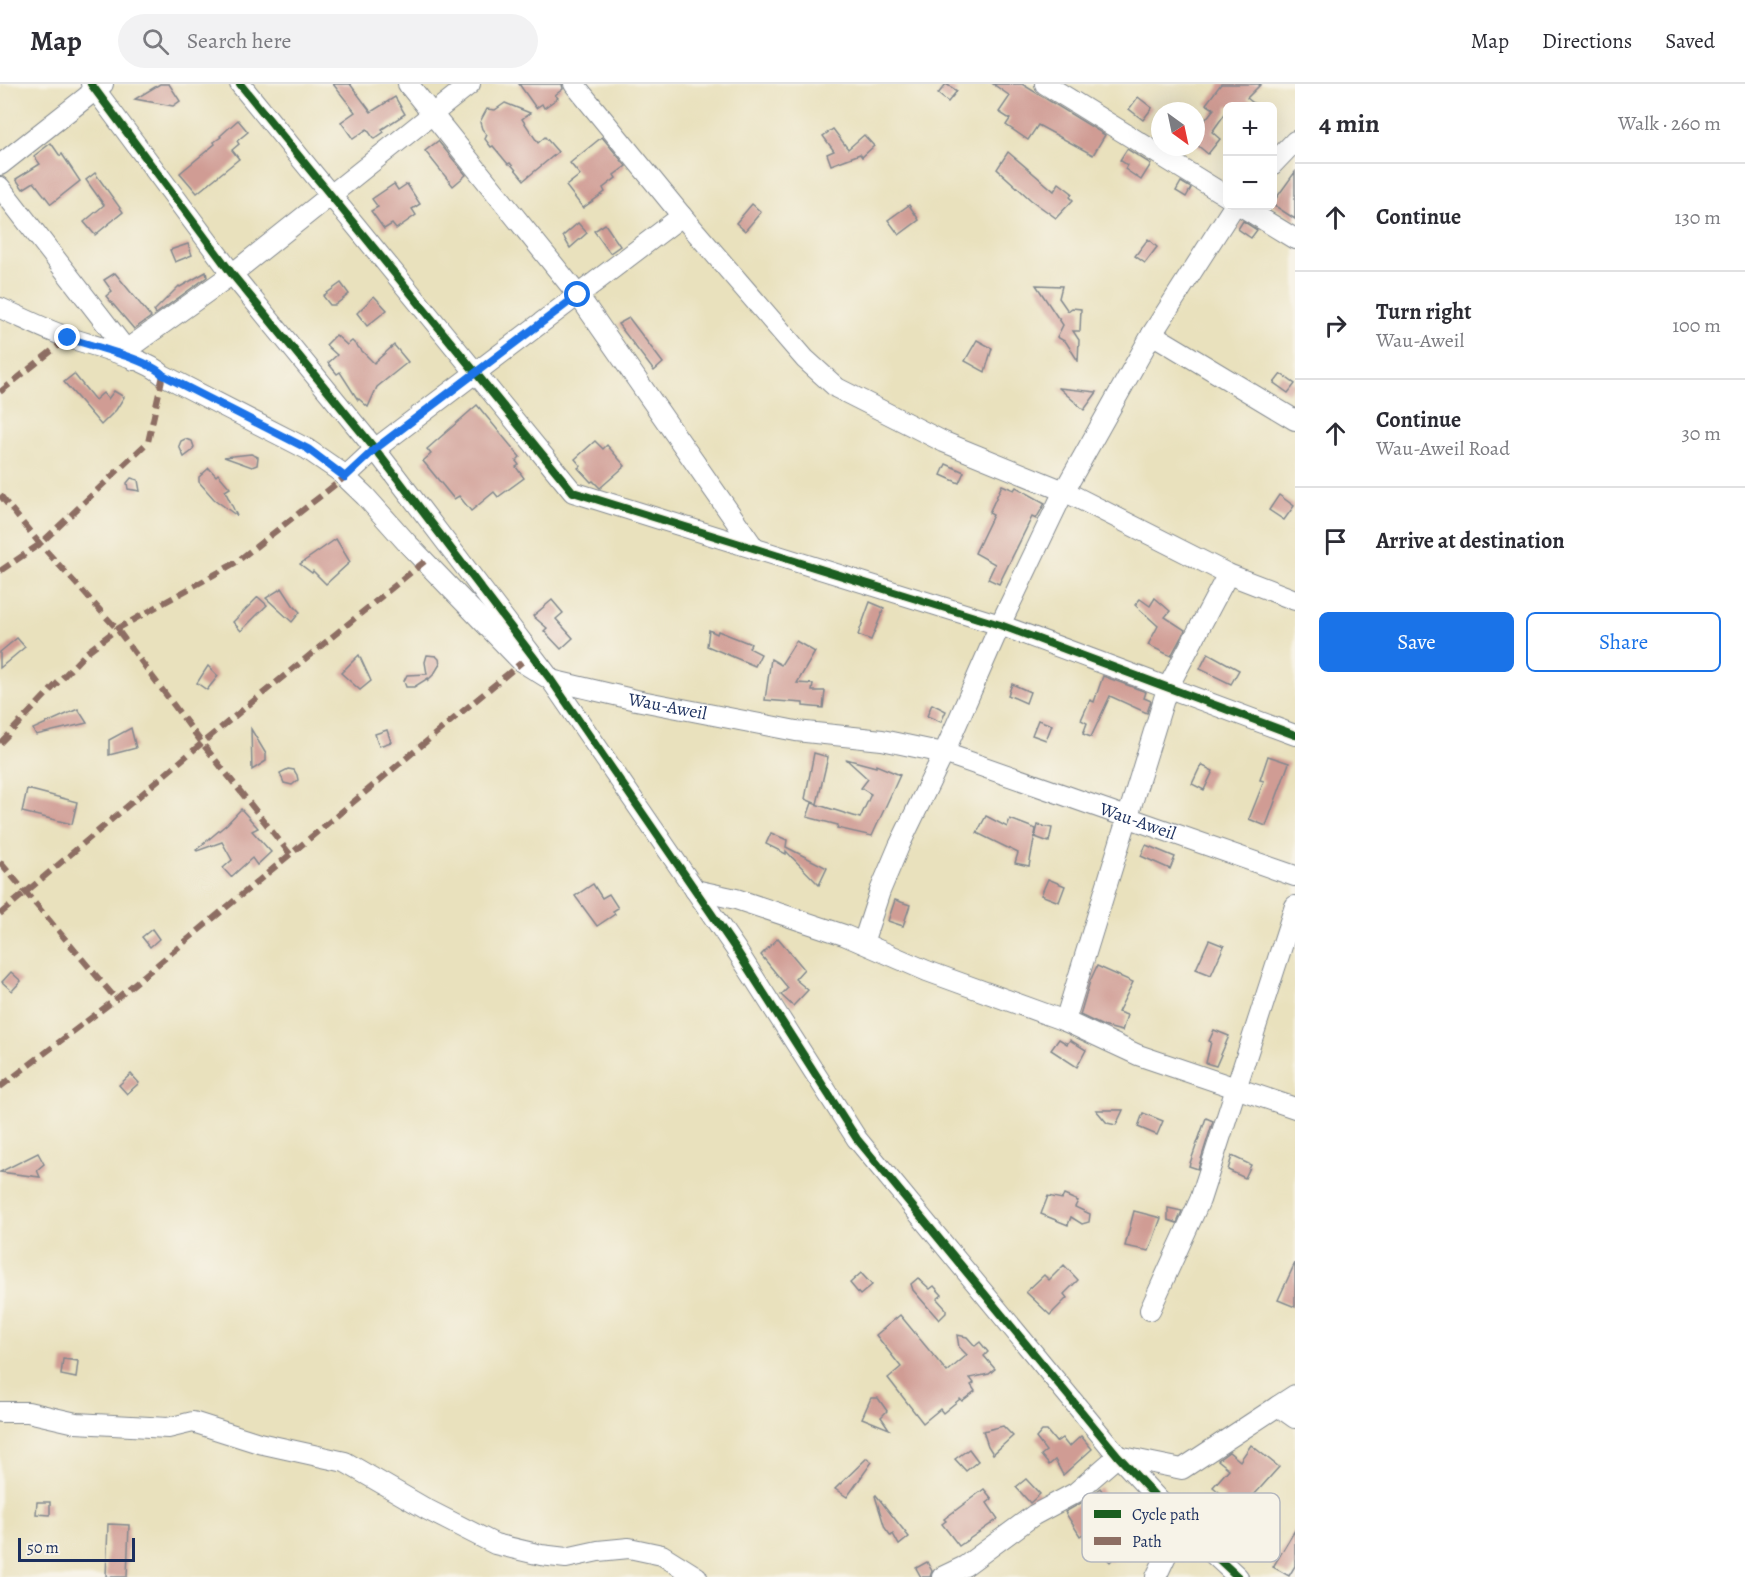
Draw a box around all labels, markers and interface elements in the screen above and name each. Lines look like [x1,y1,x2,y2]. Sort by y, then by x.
search box [118,14,538,68]
text: Map [30,22,82,60]
icon: search [139,25,172,58]
text: Search here [187,26,291,56]
text: Map [1471,27,1509,55]
text: Directions [1542,27,1632,55]
text: Saved [1665,27,1715,55]
north arrow [1151,102,1205,156]
map controls [1223,102,1277,210]
button: + [1223,102,1277,156]
text: 4 min [1319,106,1380,141]
text: Walk · 260 m [1618,110,1721,137]
button: − [1223,156,1277,210]
icon: ahead [1319,201,1352,234]
text: Continue [1376,202,1461,232]
text: 130 m [1675,204,1721,231]
route start [564,281,590,307]
text: Turn right [1376,297,1472,327]
icon: right [1319,309,1352,342]
text: 100 m [1672,312,1721,339]
route end [54,324,80,350]
text: Wau-Aweil [1376,327,1464,354]
text: Continue [1376,405,1461,435]
icon: ahead [1319,417,1352,450]
text: 30 m [1681,420,1721,447]
text: Wau-Aweil Road [1376,435,1510,462]
icon: arrive [1319,525,1352,558]
text: Arrive at destination [1376,526,1565,556]
button: Save [1319,612,1514,672]
button: Share [1526,612,1721,672]
street label: Wau-Aweil [625,687,710,726]
street label: Wau-Aweil [1096,796,1180,846]
legend [1082,1493,1280,1562]
text: Cycle path [1132,1504,1200,1526]
text: Path [1132,1531,1162,1553]
scale bar [18,1535,135,1562]
text: 50 m [27,1537,59,1559]

